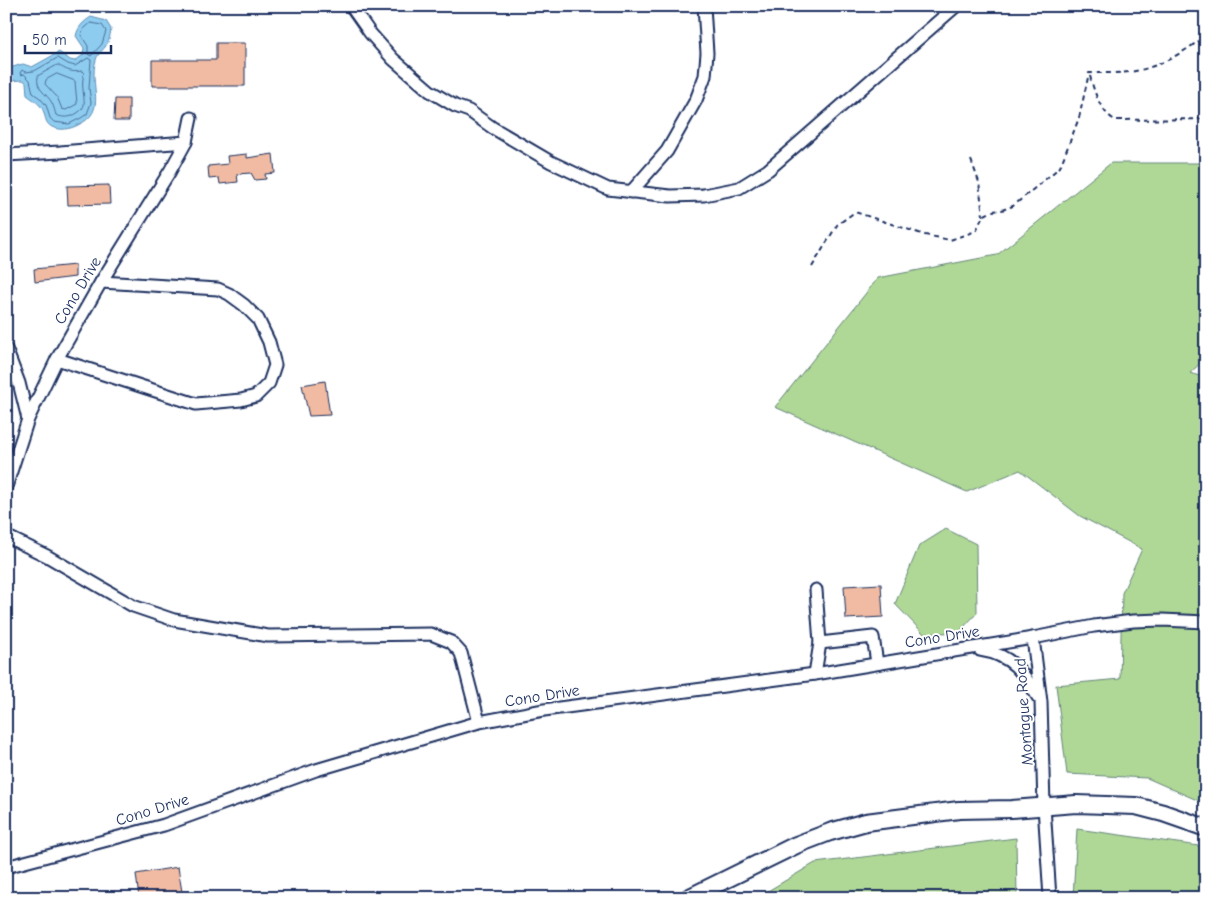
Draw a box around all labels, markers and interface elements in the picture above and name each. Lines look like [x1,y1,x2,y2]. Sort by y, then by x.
scale bar [25,22,111,54]
text: 50 m [32,31,67,49]
street label: Cono Drive [51,254,105,327]
street label: Cono Drive [904,622,981,652]
street label: Montague Road [1011,658,1037,766]
street label: Cono Drive [504,681,581,711]
street label: Cono Drive [114,790,191,830]

